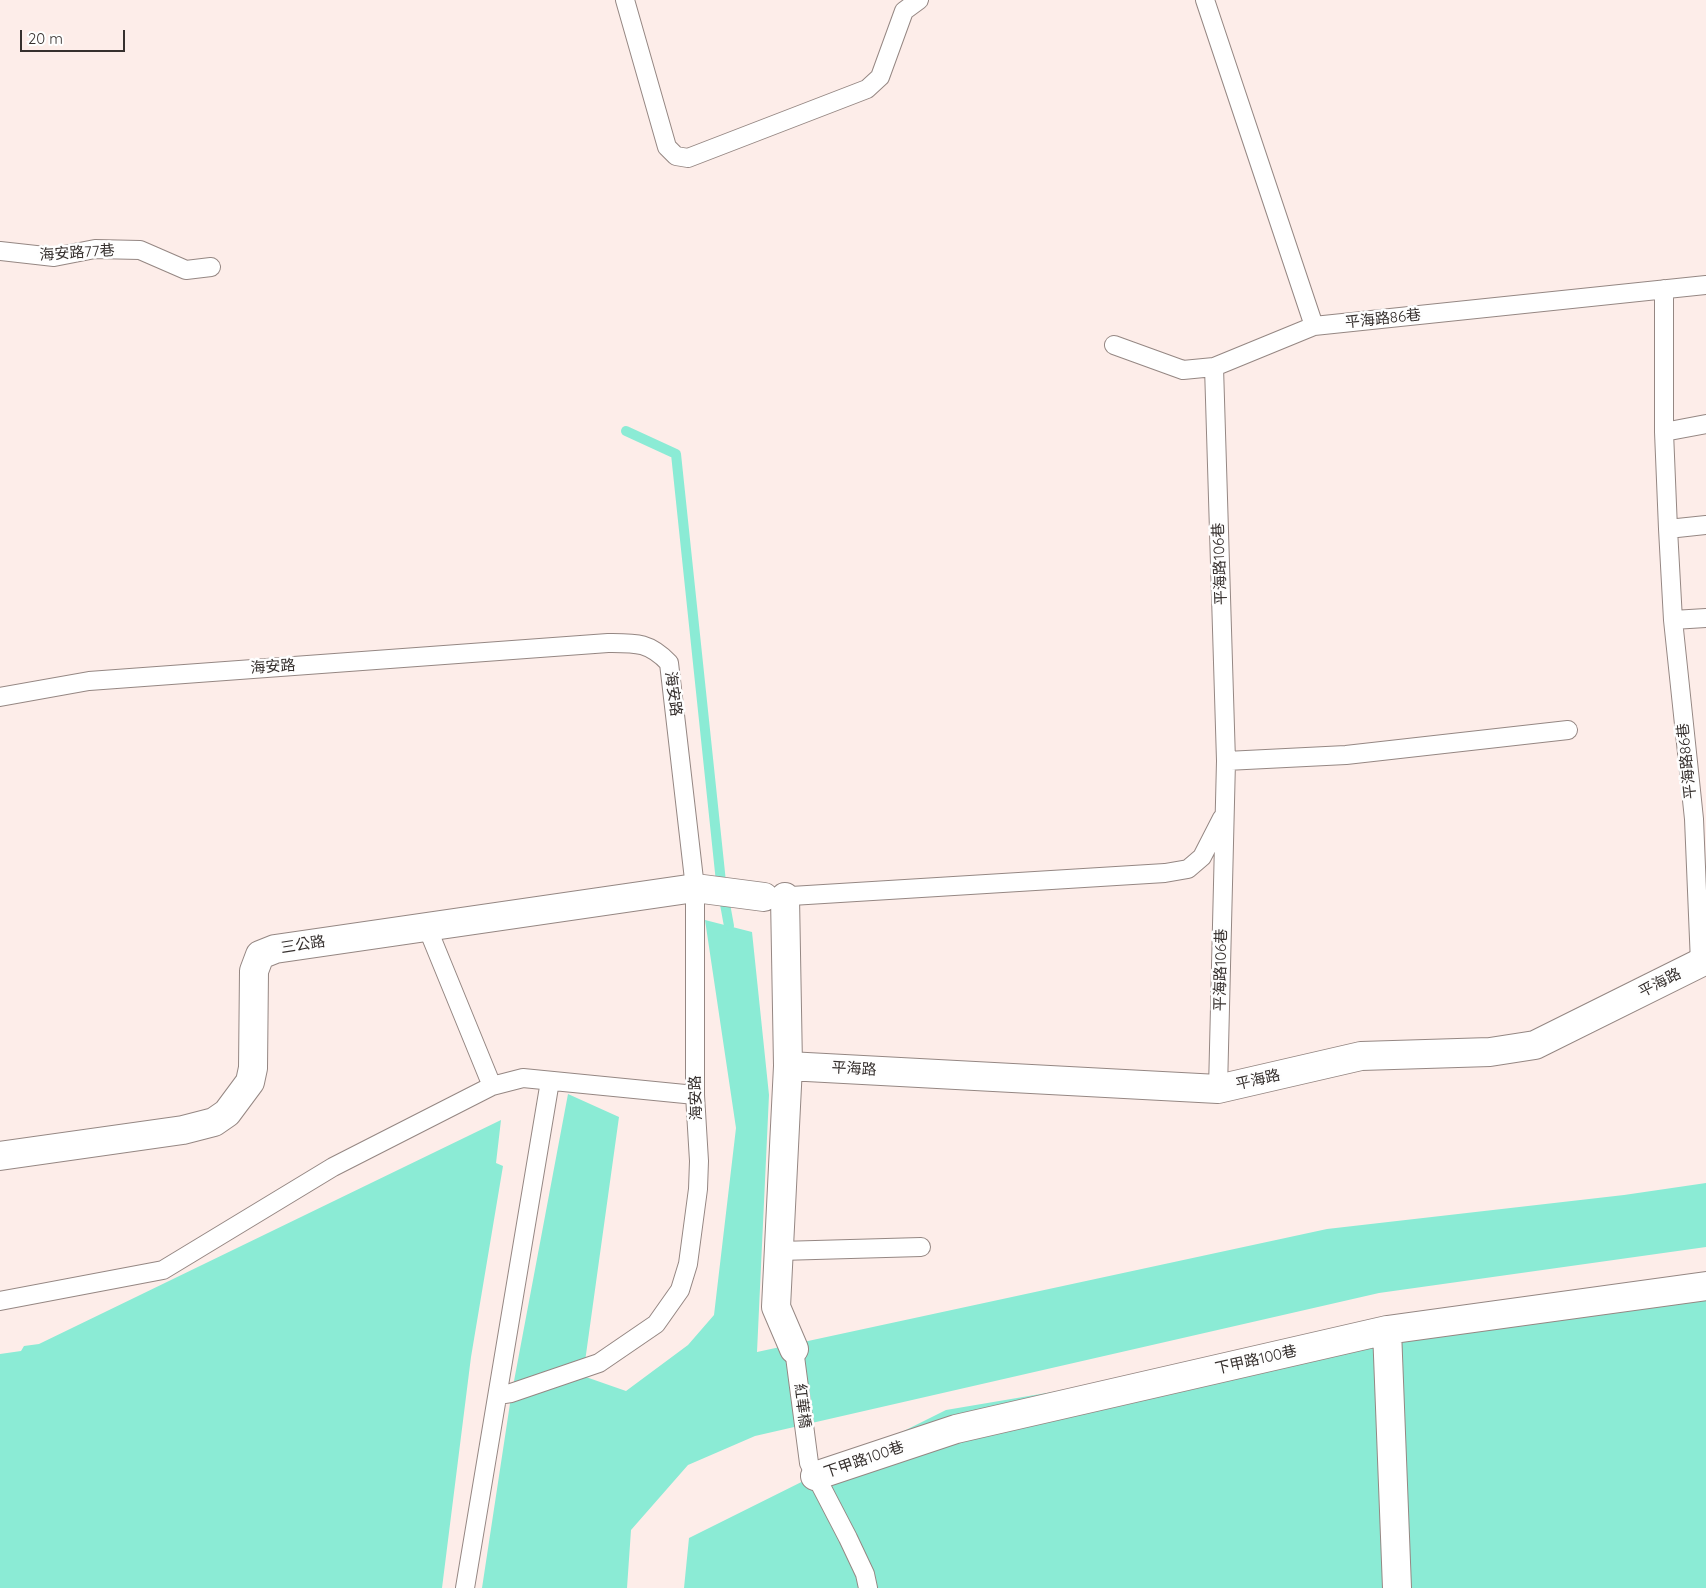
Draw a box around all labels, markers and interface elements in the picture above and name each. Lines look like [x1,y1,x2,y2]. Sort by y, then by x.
scale bar [22,20,128,52]
text: 20 m [28,29,63,48]
street label: 海安路77巷 [39,241,115,265]
street label: 平海路86巷 [1344,306,1422,332]
street label: 平海路106巷 [1210,522,1230,606]
street label: 海安路 [250,656,296,678]
street label: 海安路 [661,670,685,718]
street label: 平海路86巷 [1674,722,1700,800]
street label: 平海路106巷 [1211,929,1231,1011]
street label: 三公路 [279,933,327,957]
street label: 平海路 [1636,965,1684,1001]
street label: 平海路 [831,1059,877,1079]
street label: 平海路 [1234,1066,1282,1094]
street label: 海安路 [686,1075,706,1121]
street label: 下甲路100巷 [1213,1342,1299,1378]
street label: 紅華橋 [790,1383,814,1429]
street label: 下甲路100巷 [822,1438,906,1482]

